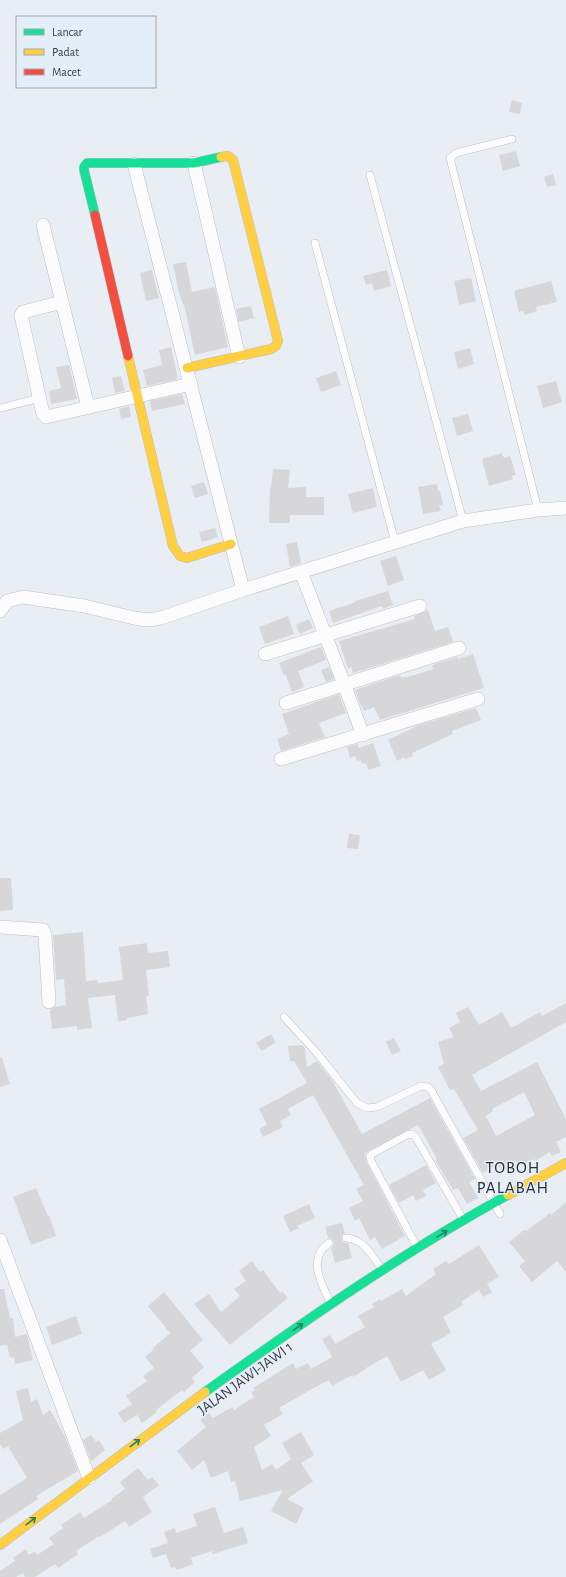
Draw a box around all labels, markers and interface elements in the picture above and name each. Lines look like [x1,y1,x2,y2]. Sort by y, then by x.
legend [16,16,156,88]
text: Lancar [52,26,83,38]
text: Padat [52,46,79,58]
text: Macet [52,66,81,78]
district label: TOBOH PALABAH [477,1159,549,1196]
one-way arrow [436,1230,447,1238]
one-way arrow [292,1323,303,1331]
street label: JALAN JAWI-JAWI 1 [195,1339,295,1418]
one-way arrow [129,1439,140,1447]
one-way arrow [26,1517,37,1526]

